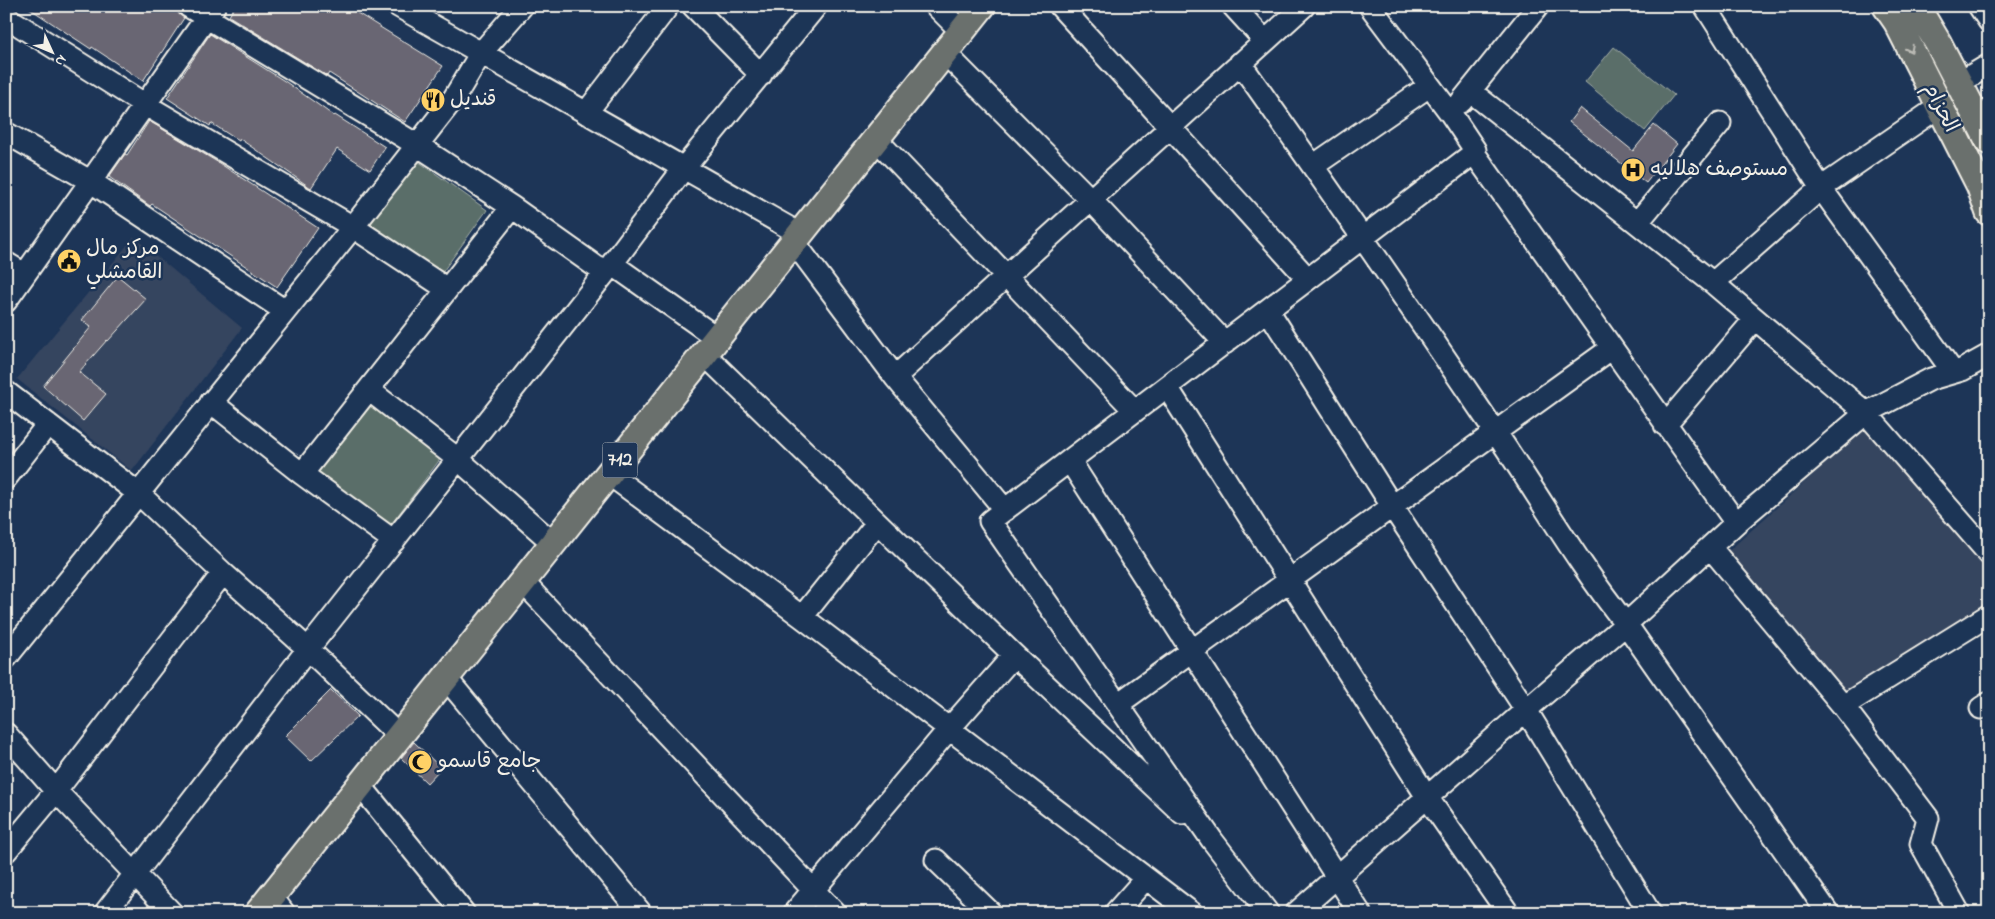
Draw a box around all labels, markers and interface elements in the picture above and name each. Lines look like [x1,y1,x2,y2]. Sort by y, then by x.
north arrow [28,28,78,78]
one-way arrow [1904,43,1914,52]
text: N [49,49,71,71]
street label: الحزام [1915,78,1965,138]
place label: قنديل [450,85,497,115]
restaurant icon: قنديل [420,87,446,113]
place label: مستوصف هلاليه [1650,155,1788,185]
hospital icon: مستوصف هلاليه [1620,157,1646,183]
place label: مركز مال القامشلي [86,234,163,290]
public building icon: مركز مال القامشلي [56,248,82,274]
road number: 712 [602,442,638,478]
place label: جامع قاسمو [436,747,541,777]
mosque icon: جامع قاسمو [407,749,433,775]

